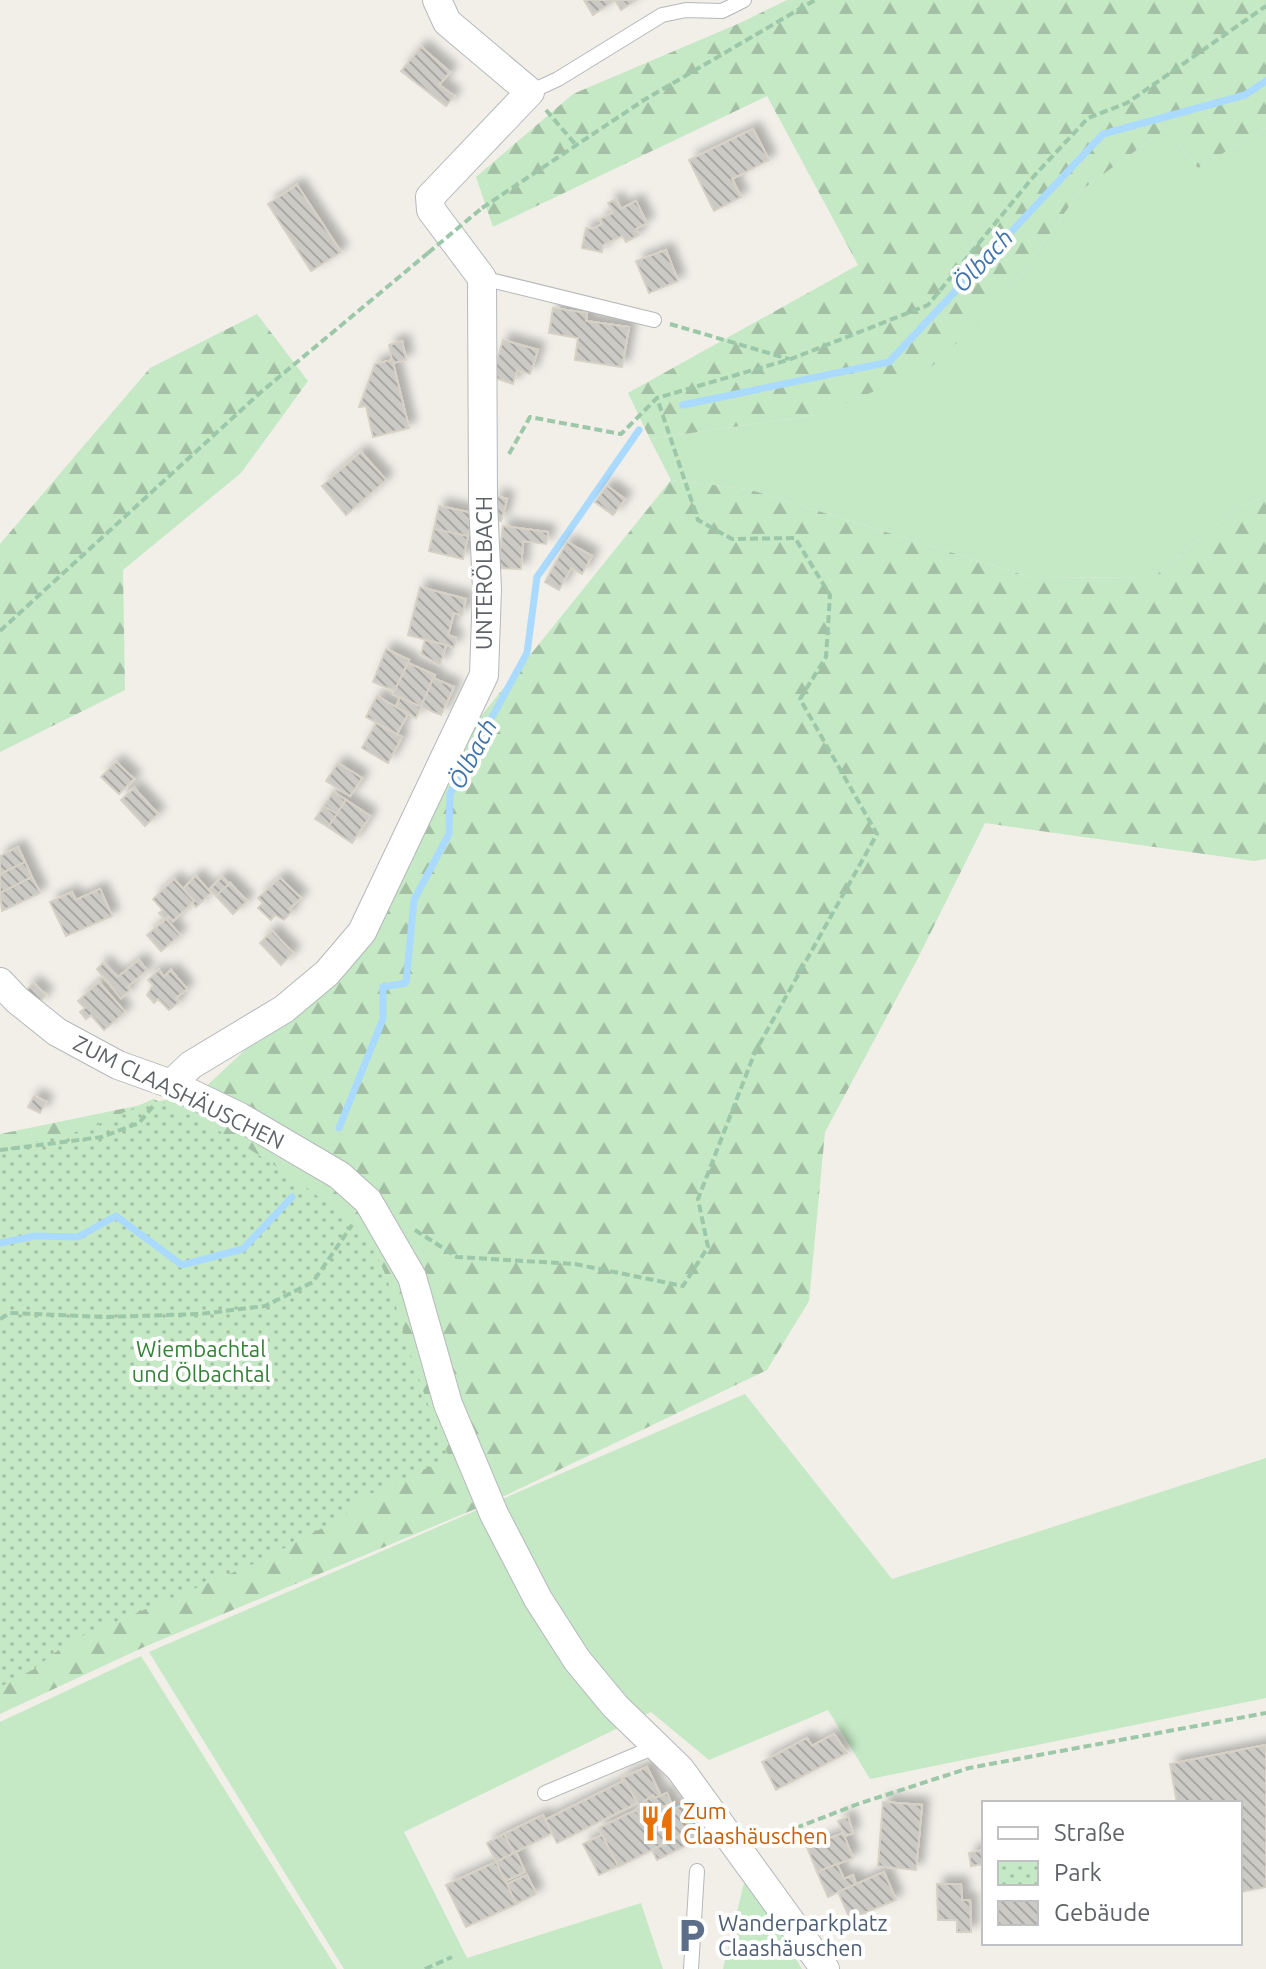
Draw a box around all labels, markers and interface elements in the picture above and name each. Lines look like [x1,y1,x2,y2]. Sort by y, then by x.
water label: Ölbach [947,224,1018,297]
street label: UNTERÖLBACH [471,496,496,650]
water label: Ölbach [443,714,502,793]
street label: ZUM CLAASHÄUSCHEN [70,1030,289,1153]
park label: Wiembachtal und Ölbachtal [132,1336,270,1386]
place label: Zum Claashäuschen [683,1798,828,1848]
legend [982,1801,1242,1945]
restaurant icon: Zum Claashäuschen [638,1805,676,1843]
text: Straße [1054,1819,1125,1846]
text: Park [1054,1859,1102,1886]
text: Gebäude [1054,1899,1151,1926]
place label: Wanderparkplatz Claashäuschen [718,1910,888,1960]
parking icon: Wanderparkplatz Claashäuschen [673,1917,711,1955]

